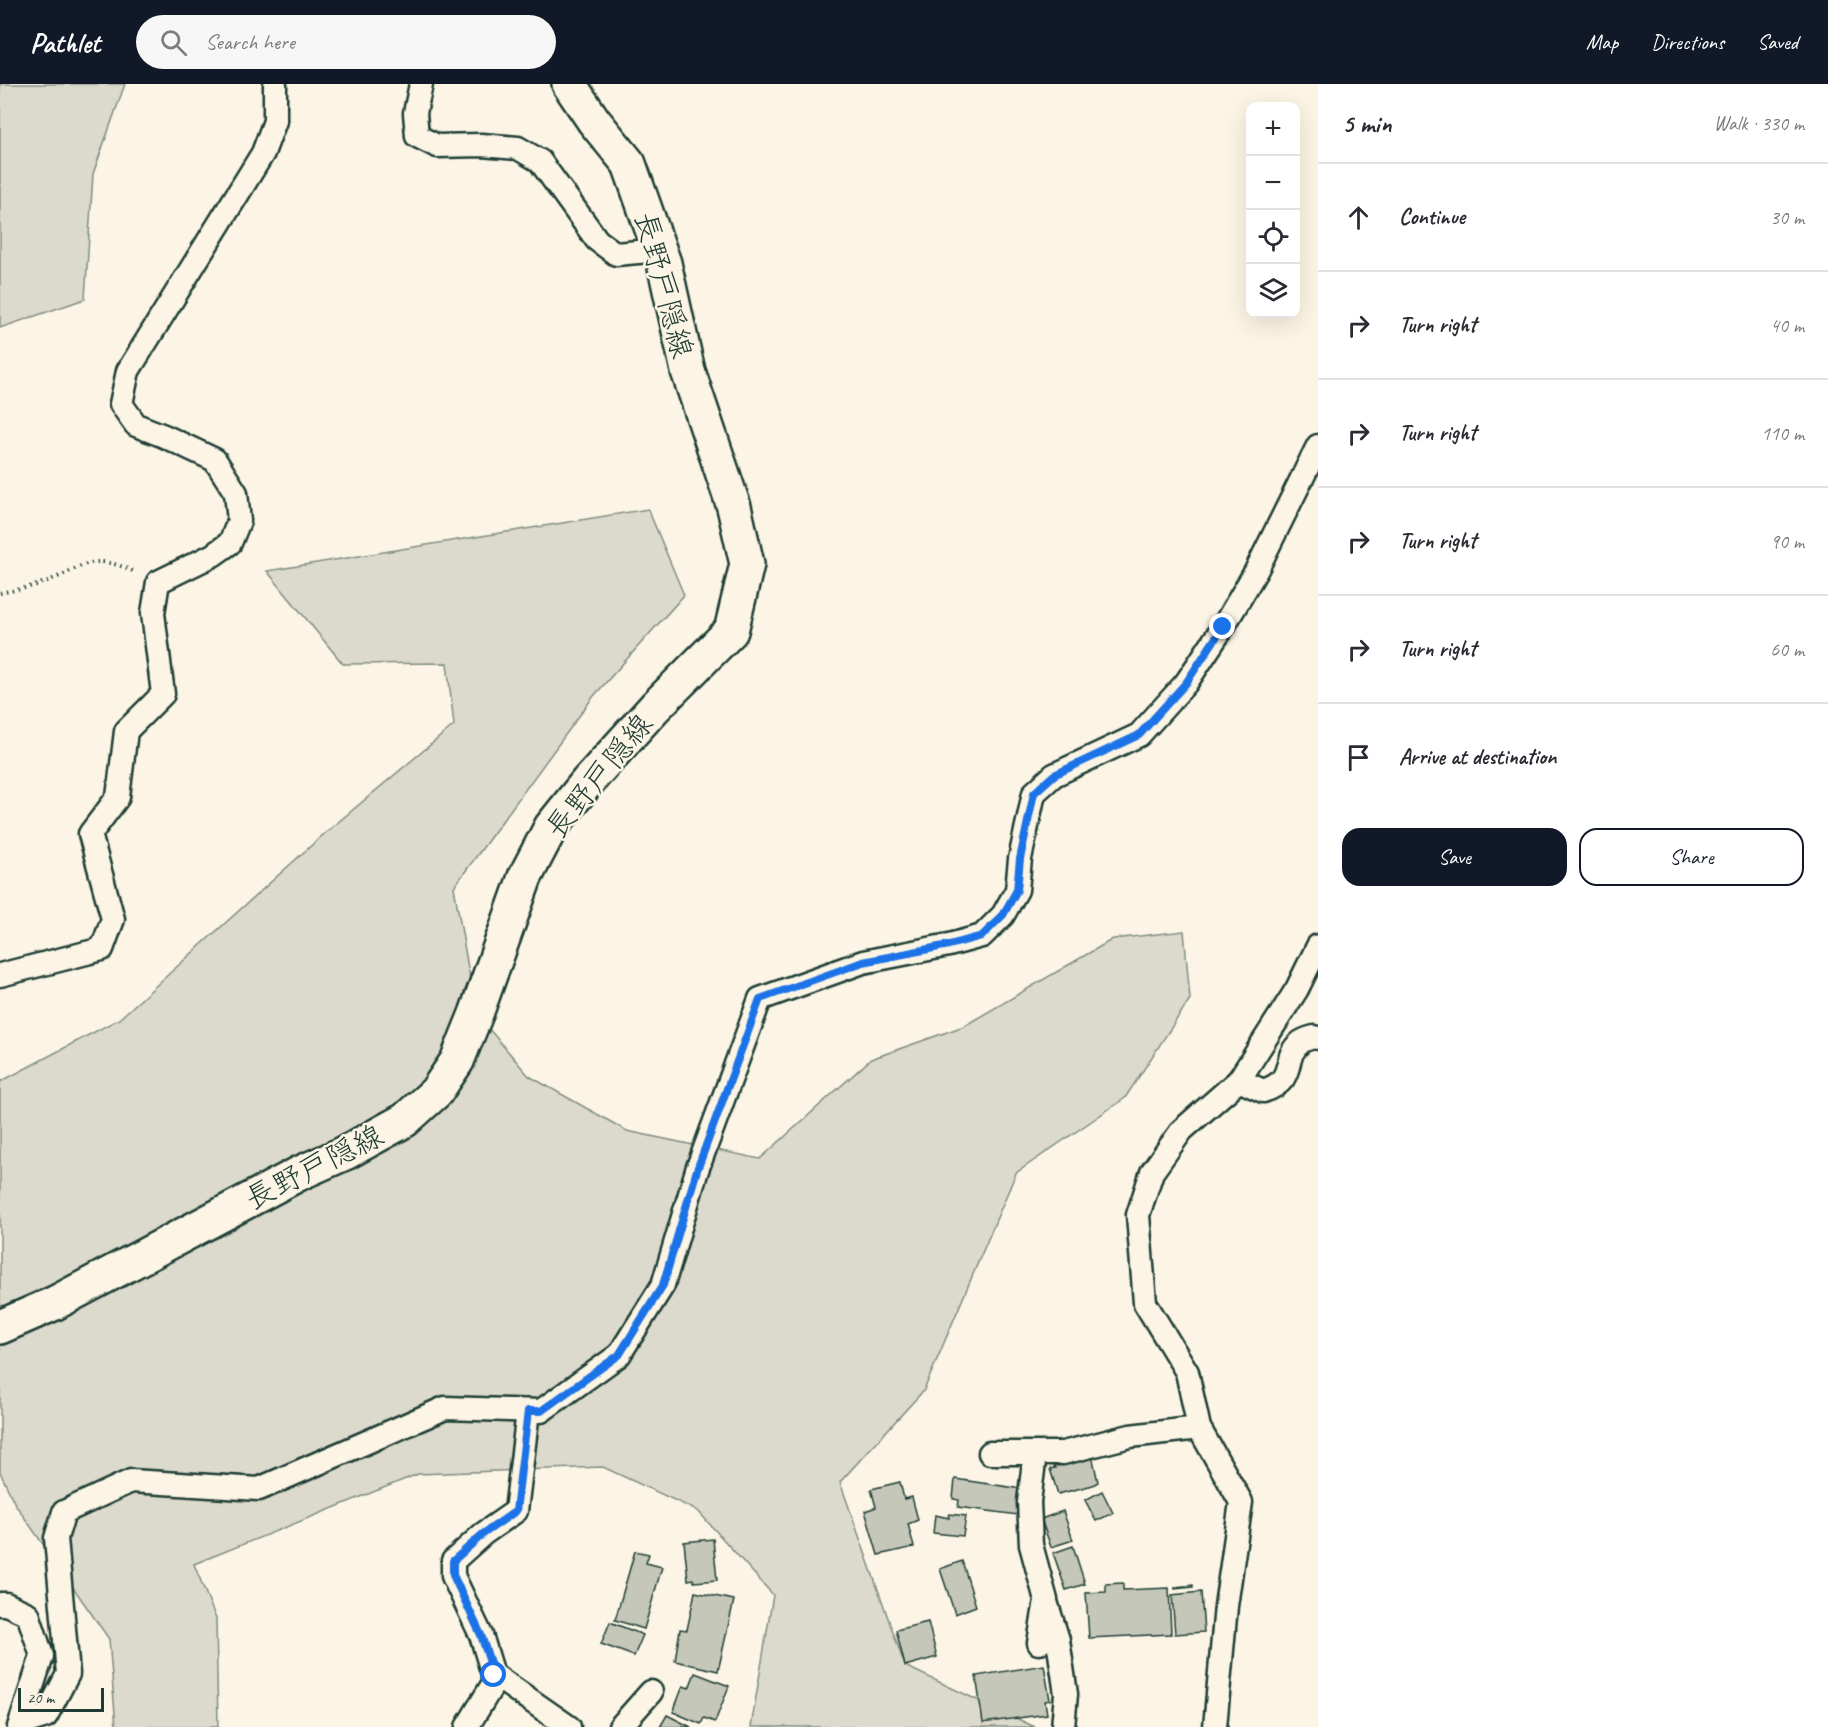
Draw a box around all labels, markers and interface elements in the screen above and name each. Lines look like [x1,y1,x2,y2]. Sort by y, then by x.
search box [136,15,556,69]
text: Pathlet [30,25,100,60]
icon: search [157,26,190,59]
text: Search here [205,28,295,56]
text: Map [1586,29,1618,55]
text: Directions [1651,29,1724,55]
text: Saved [1757,29,1798,55]
map controls [1246,102,1300,318]
button: + [1246,102,1300,156]
text: 5 min [1342,107,1391,140]
text: Walk · 330 m [1714,111,1804,136]
button: − [1246,156,1300,210]
icon: ahead [1342,201,1375,234]
text: Continue [1399,203,1465,231]
text: 30 m [1770,205,1804,230]
street label: 長野戸隠線 [626,208,702,362]
button: locate [1246,210,1300,264]
button: layers [1246,264,1300,318]
icon: right [1342,309,1375,342]
text: Turn right [1399,311,1476,339]
text: 40 m [1770,313,1804,338]
icon: right [1342,417,1375,450]
text: Turn right [1399,419,1476,447]
text: 110 m [1761,421,1804,446]
icon: right [1342,525,1375,558]
text: Turn right [1399,527,1476,555]
text: 90 m [1770,529,1804,554]
route end [1209,613,1235,639]
icon: right [1342,633,1375,666]
text: Turn right [1399,635,1476,663]
text: 60 m [1770,637,1804,662]
street label: 長野戸隠線 [537,706,661,846]
icon: arrive [1342,741,1375,774]
text: Arrive at destination [1399,743,1556,771]
button: Save [1342,828,1567,886]
button: Share [1579,828,1804,886]
street label: 長野戸隠線 [239,1116,389,1218]
route start [480,1661,506,1687]
scale bar [18,1685,104,1712]
text: 20 m [27,1688,54,1708]

